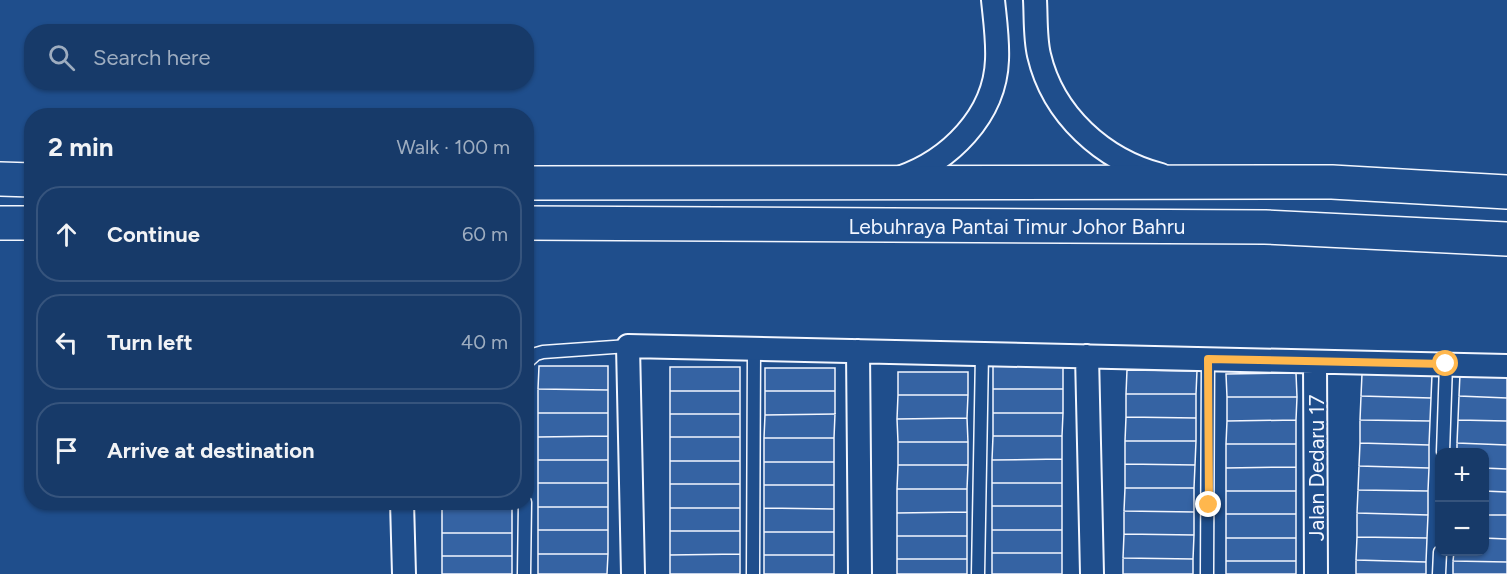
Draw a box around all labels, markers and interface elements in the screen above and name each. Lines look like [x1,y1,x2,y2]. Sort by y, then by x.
search box [24,24,534,90]
icon: search [45,41,78,74]
text: Search here [93,44,211,71]
text: 2 min [48,131,114,163]
text: Walk · 100 m [396,135,510,159]
street label: Lebuhraya Pantai Timur Johor Bahru [848,214,1186,239]
icon: ahead [50,218,83,251]
text: Continue [107,221,200,248]
text: 60 m [462,222,508,246]
icon: left [50,326,83,359]
text: Turn left [107,329,193,356]
text: 40 m [461,330,508,354]
route start [1432,350,1458,376]
street label: Jalan Dedaru 17 [1304,395,1329,541]
icon: arrive [50,434,83,467]
text: Arrive at destination [107,437,315,464]
map controls [1435,448,1489,556]
button: + [1435,448,1489,502]
route end [1195,491,1221,517]
button: − [1435,502,1489,556]

